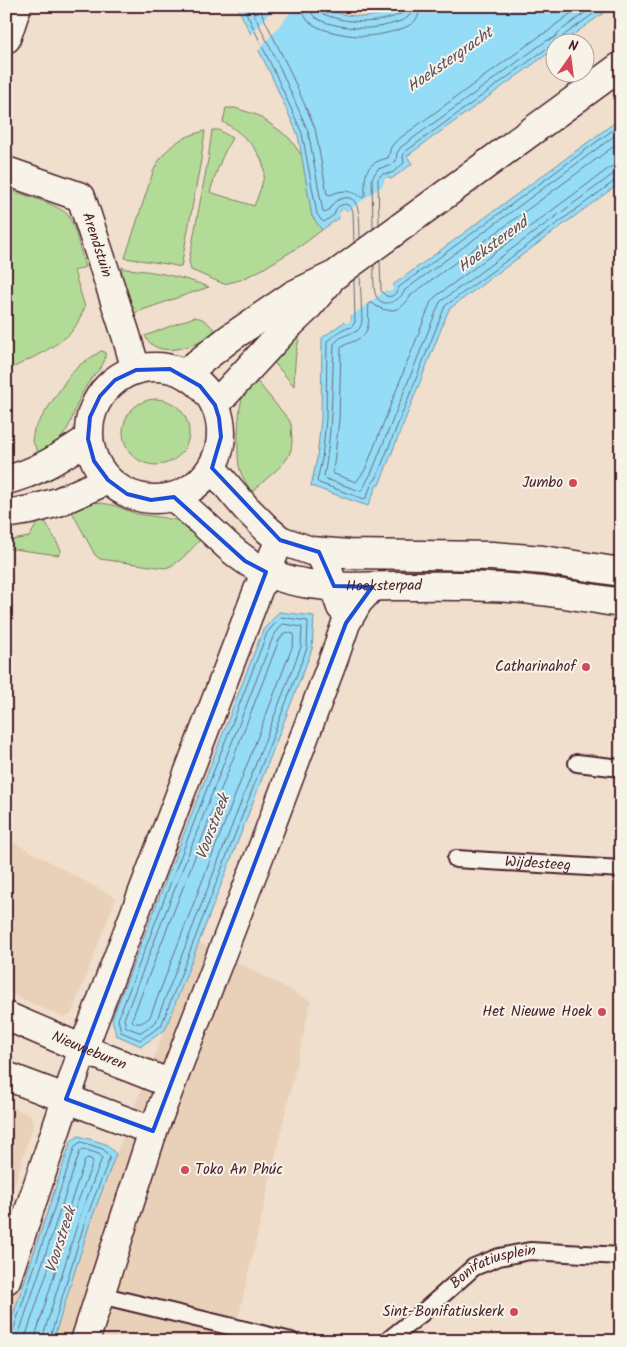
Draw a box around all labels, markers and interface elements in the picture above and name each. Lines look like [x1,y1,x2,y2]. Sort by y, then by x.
water label: Hoekstergracht [402,19,501,99]
north arrow [544,32,594,82]
text: N [566,35,580,58]
water label: Hoeksterend [453,208,537,279]
street label: Arendstuin [75,209,119,281]
place label: Jumbo [522,471,563,495]
marker: Jumbo [567,477,579,489]
street label: Hoeksterpad [346,574,423,599]
place label: Catharinahof [495,655,577,679]
marker: Catharinahof [580,661,592,673]
water label: Voorstreek [189,788,238,863]
street label: Wijdesteeg [504,850,572,878]
place label: Het Nieuwe Hoek [482,1000,593,1024]
marker: Het Nieuwe Hoek [596,1006,608,1018]
street label: Nieuweburen [47,1025,130,1077]
place label: Toko An Phúc [195,1158,283,1182]
marker: Toko An Phúc [179,1164,191,1176]
water label: Voorstreek [39,1201,84,1276]
street label: Bonifatiusplein [445,1239,536,1295]
place label: Sint-Bonifatiuskerk [382,1300,505,1324]
marker: Sint-Bonifatiuskerk [508,1306,520,1318]

